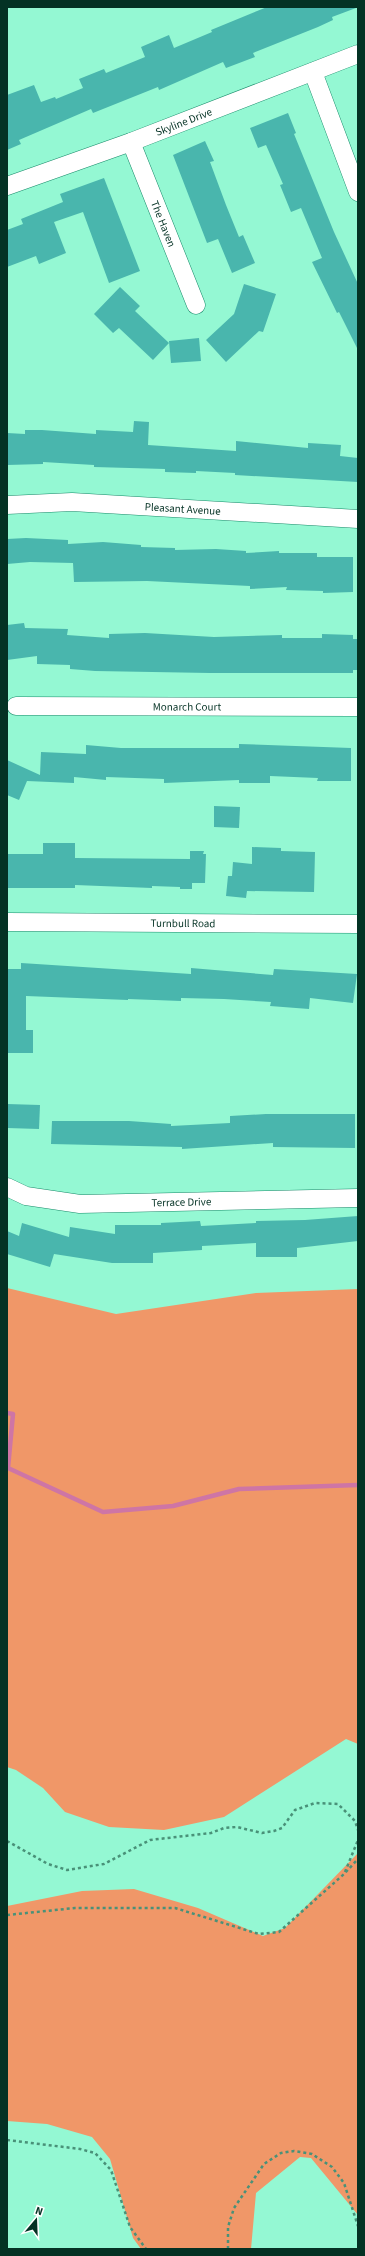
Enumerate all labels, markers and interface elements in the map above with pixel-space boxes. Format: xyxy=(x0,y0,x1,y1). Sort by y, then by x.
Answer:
street label: Skyline Drive xyxy=(153,104,215,140)
street label: The Haven xyxy=(147,198,179,249)
street label: Pleasant Avenue xyxy=(144,499,222,519)
street label: Monarch Court xyxy=(153,699,221,715)
street label: Turnbull Road xyxy=(151,916,215,931)
street label: Terrace Drive xyxy=(151,1194,212,1210)
north arrow xyxy=(16,2200,56,2240)
text: N xyxy=(33,2203,45,2219)

